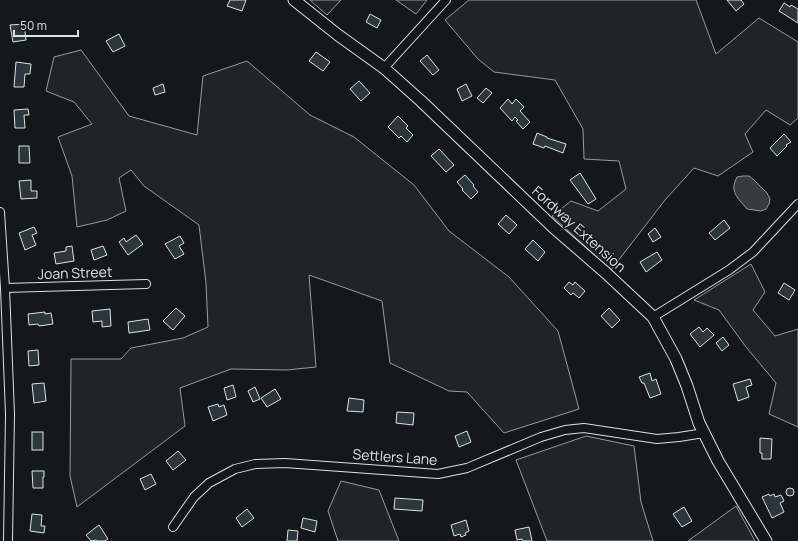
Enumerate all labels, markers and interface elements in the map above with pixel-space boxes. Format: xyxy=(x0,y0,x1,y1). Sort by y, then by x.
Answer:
scale bar xyxy=(14,12,78,38)
text: 50 m xyxy=(20,17,47,34)
street label: Fordway Extension xyxy=(528,181,630,276)
street label: Joan Street xyxy=(37,262,113,283)
street label: Settlers Lane xyxy=(352,444,438,469)

